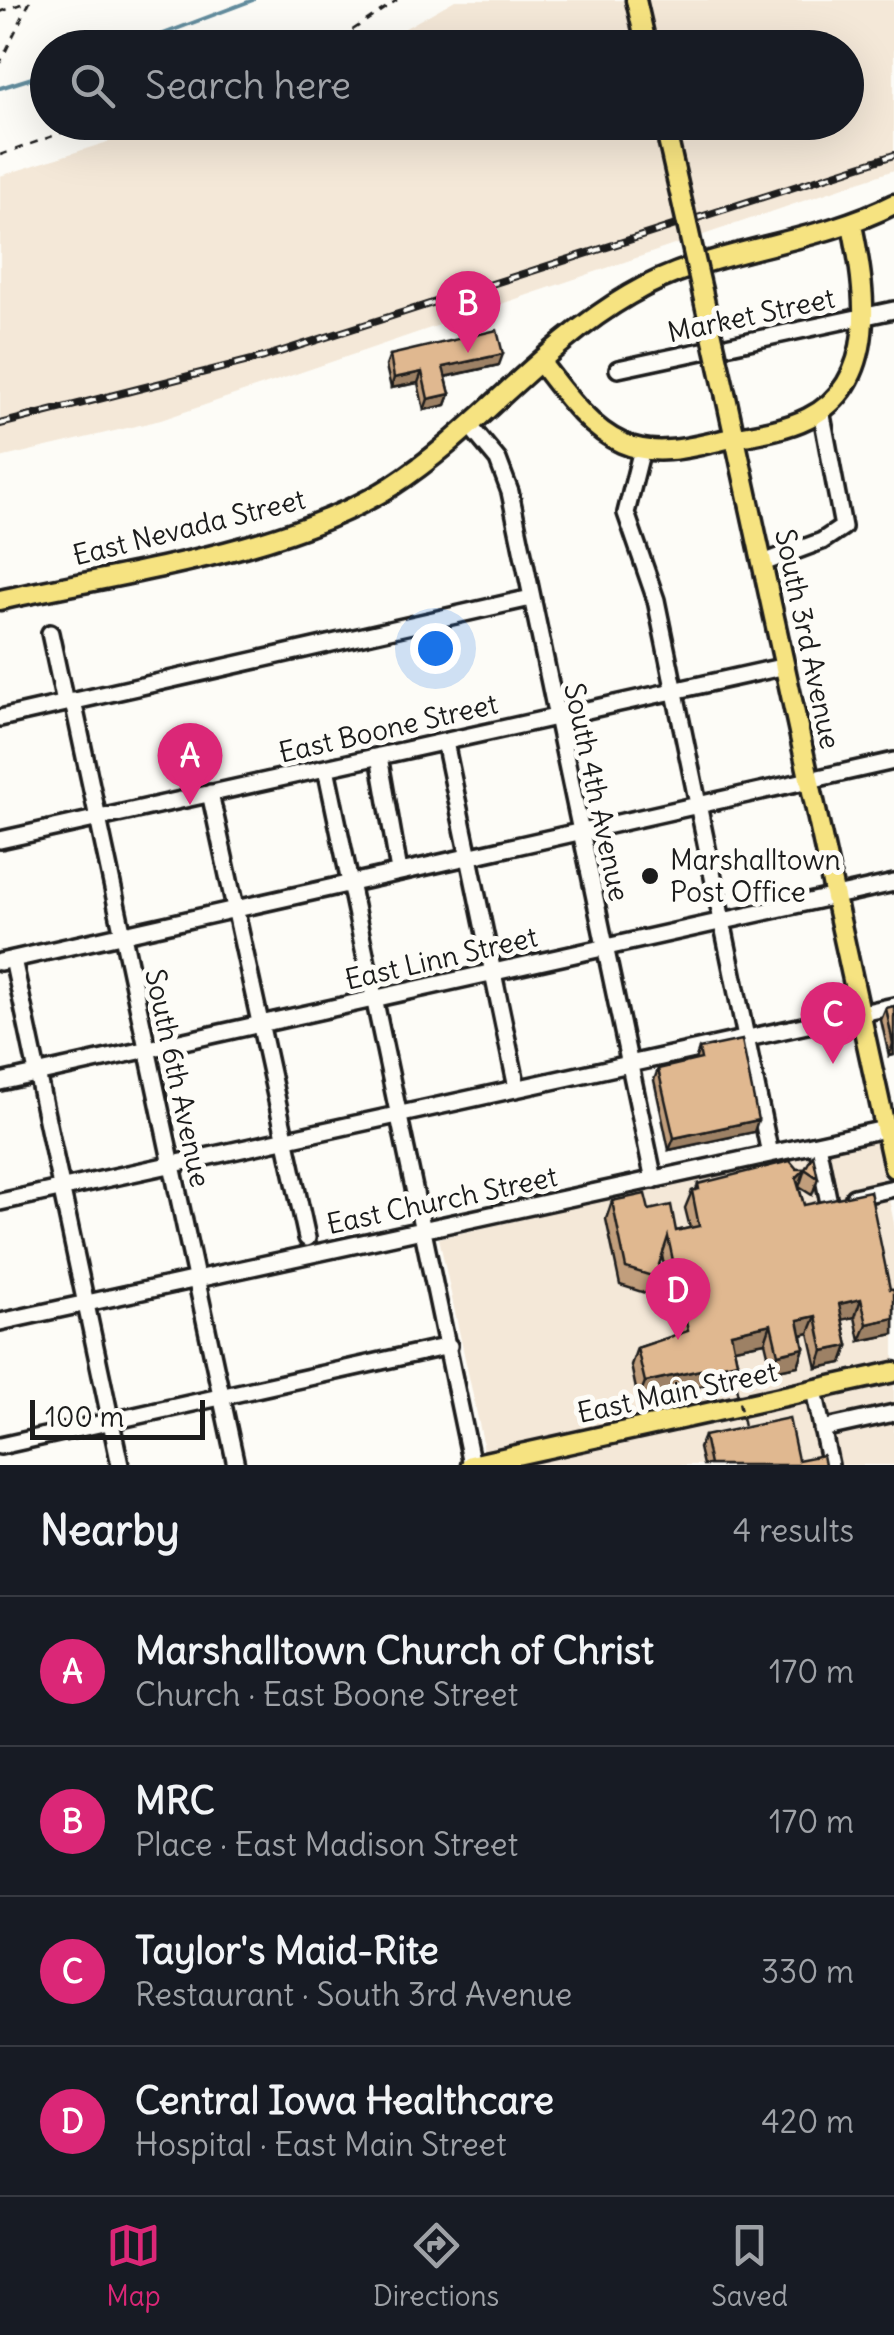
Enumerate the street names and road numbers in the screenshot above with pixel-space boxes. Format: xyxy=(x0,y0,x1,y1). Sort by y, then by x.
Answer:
street label: Market Street xyxy=(664,280,838,350)
street label: East Nevada Street xyxy=(69,481,309,573)
street label: South 3rd Avenue xyxy=(767,526,849,752)
street label: South 4th Avenue xyxy=(556,680,638,904)
street label: East Boone Street xyxy=(275,685,501,771)
street label: East Linn Street xyxy=(341,918,541,998)
street label: South 6th Avenue xyxy=(137,966,219,1190)
street label: East Church Street xyxy=(323,1158,561,1242)
street label: East Main Street xyxy=(574,1353,780,1431)

